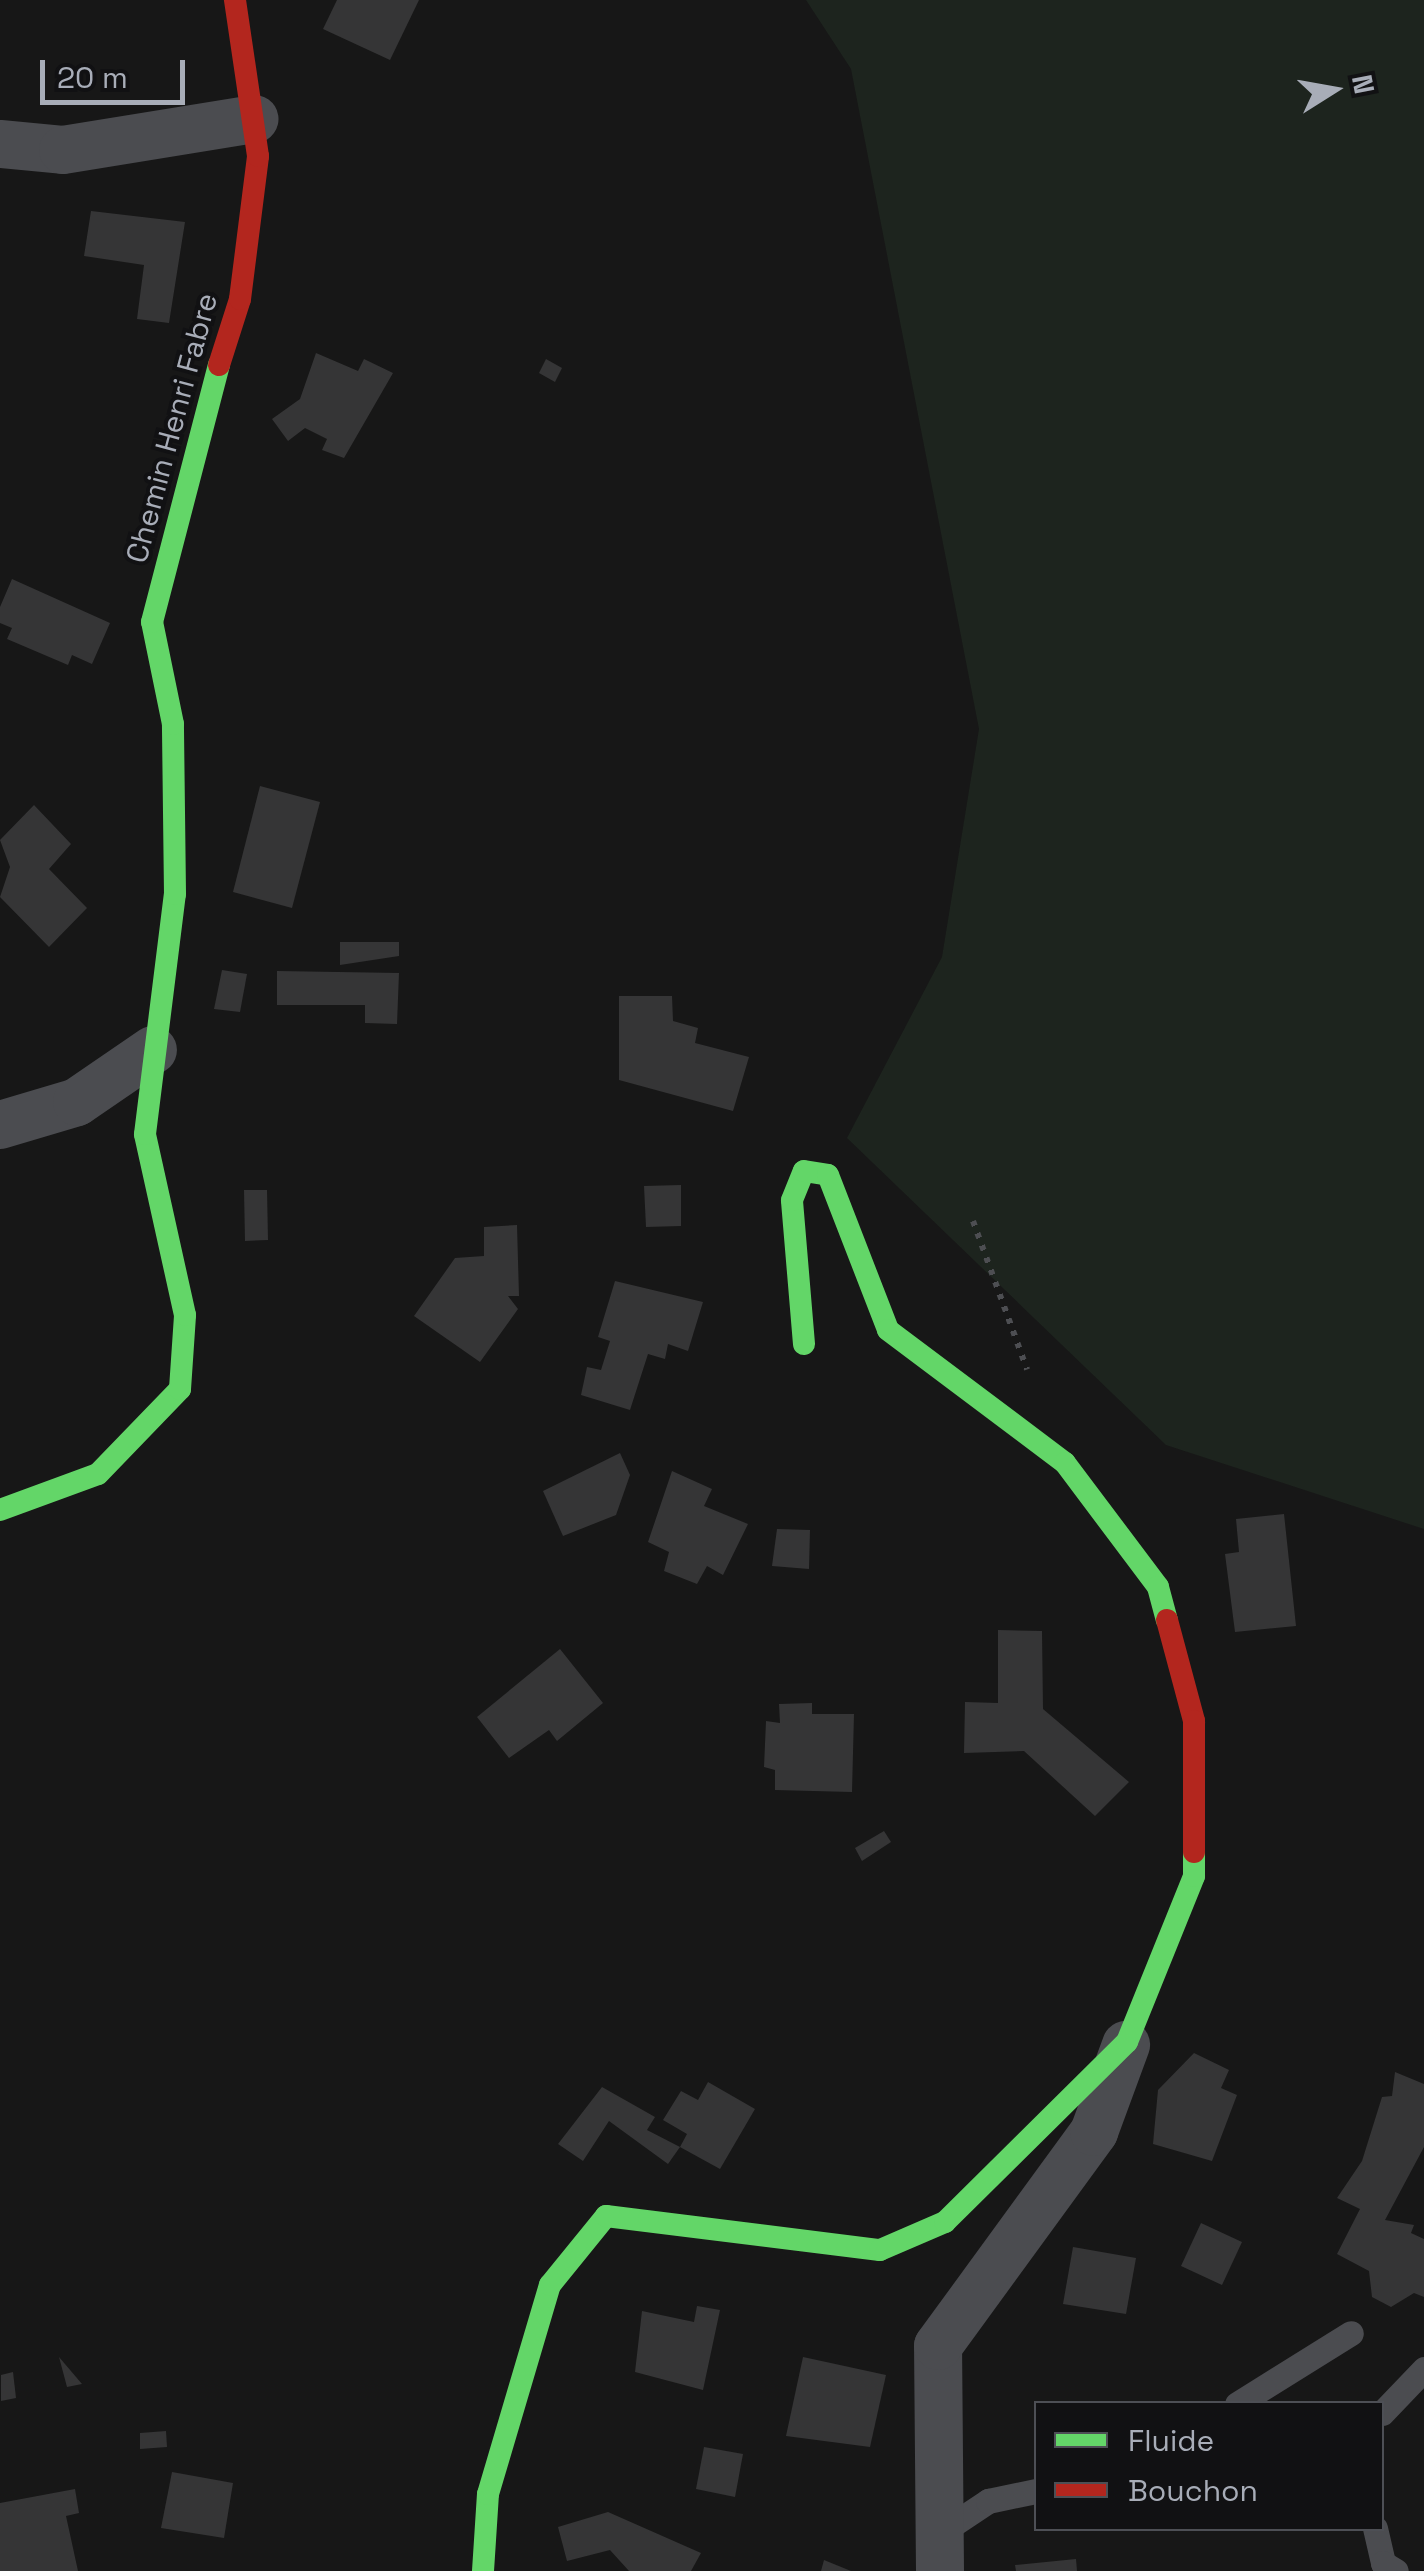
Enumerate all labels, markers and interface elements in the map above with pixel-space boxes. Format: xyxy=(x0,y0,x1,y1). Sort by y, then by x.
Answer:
scale bar xyxy=(45,40,190,102)
north arrow xyxy=(1284,40,1384,140)
text: 20 m xyxy=(57,58,128,97)
text: N xyxy=(1344,72,1383,97)
street label: Chemin Henri Fabre xyxy=(119,289,225,567)
legend xyxy=(1034,2401,1384,2531)
text: Fluide xyxy=(1128,2421,1214,2460)
text: Bouchon xyxy=(1128,2471,1258,2510)

